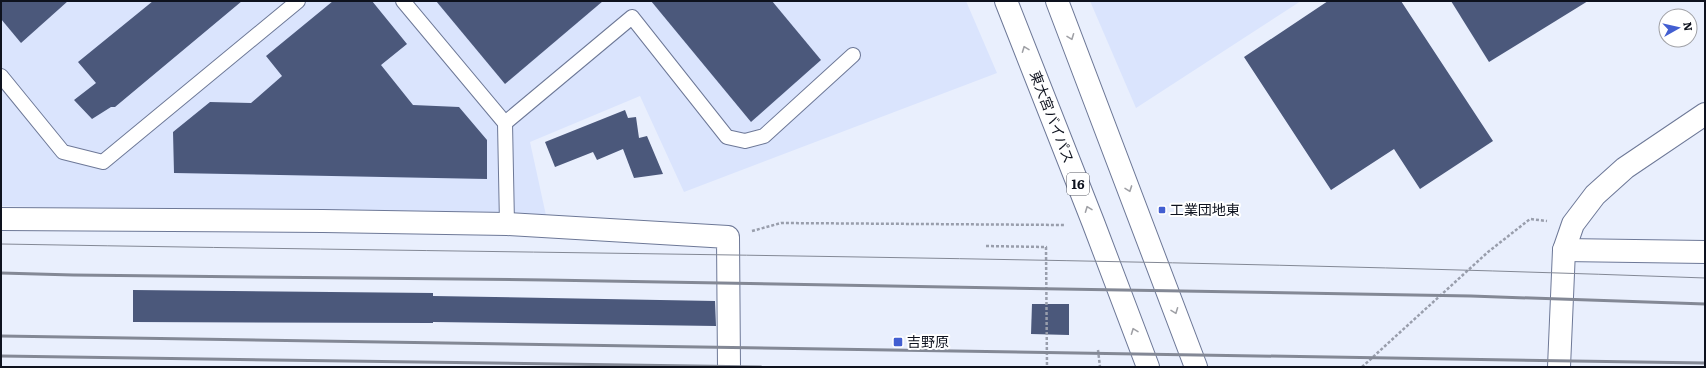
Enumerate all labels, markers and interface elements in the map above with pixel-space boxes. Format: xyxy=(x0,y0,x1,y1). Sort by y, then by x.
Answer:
north arrow xyxy=(1658,8,1698,48)
text: N xyxy=(1680,21,1697,32)
one-way arrow xyxy=(1066,34,1074,41)
one-way arrow xyxy=(1022,45,1030,52)
street label: 東大宮バイパス xyxy=(1026,67,1080,166)
road number: 16 xyxy=(1067,173,1089,195)
one-way arrow xyxy=(1124,186,1132,193)
place label: 工業団地東 xyxy=(1170,199,1240,219)
one-way arrow xyxy=(1085,205,1093,213)
marker: 工業団地東 xyxy=(1157,205,1167,215)
one-way arrow xyxy=(1170,307,1178,314)
one-way arrow xyxy=(1131,327,1139,334)
place label: 吉野原 xyxy=(907,331,949,351)
marker: 吉野原 xyxy=(892,336,904,348)

